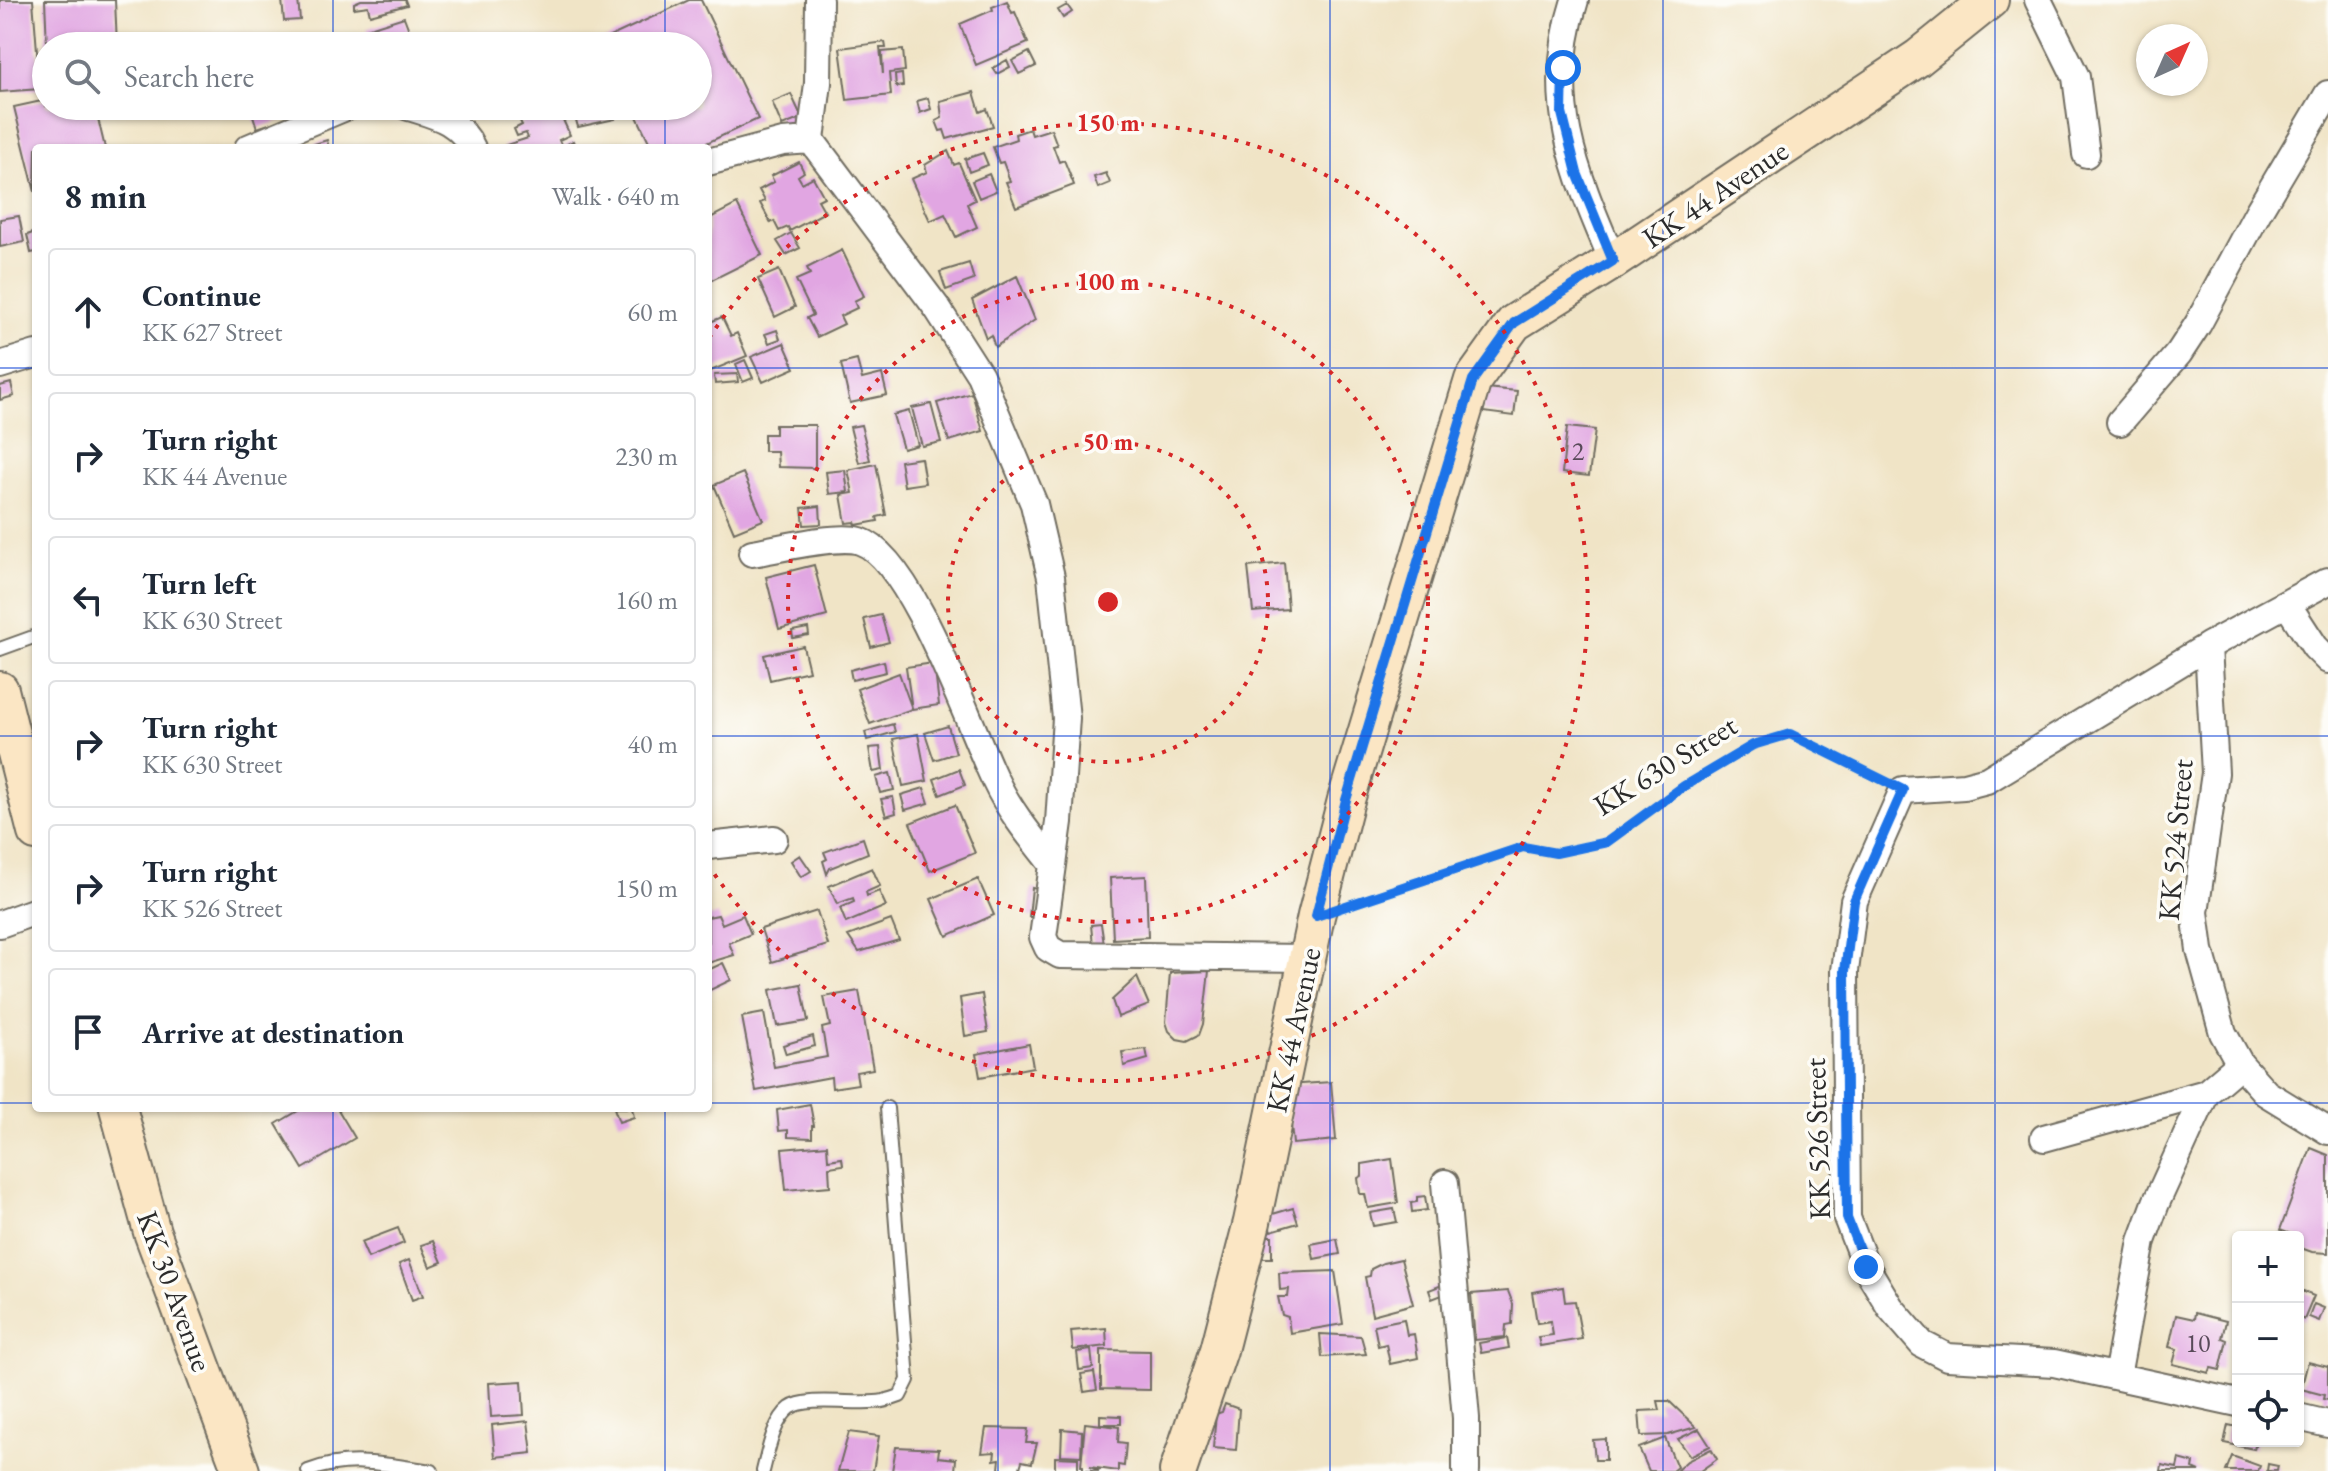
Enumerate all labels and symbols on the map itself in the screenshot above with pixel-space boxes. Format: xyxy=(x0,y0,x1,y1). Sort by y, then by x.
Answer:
north arrow xyxy=(2136,24,2208,96)
route start xyxy=(1545,50,1581,86)
text: 150 m xyxy=(1076,107,1140,138)
street label: KK 44 Avenue xyxy=(1635,131,1795,257)
text: 100 m xyxy=(1076,266,1140,297)
text: 50 m xyxy=(1083,426,1133,457)
house number: 2 xyxy=(1572,434,1585,468)
centre of rings xyxy=(1094,588,1122,616)
street label: KK 630 Street xyxy=(1586,705,1744,824)
street label: KK 524 Street xyxy=(2149,757,2202,922)
street label: KK 44 Avenue xyxy=(1256,944,1330,1116)
street label: KK 526 Street xyxy=(1795,1057,1839,1221)
street label: KK 30 Avenue xyxy=(128,1206,222,1376)
route end xyxy=(1848,1249,1884,1285)
house number: 10 xyxy=(2186,1326,2210,1360)

